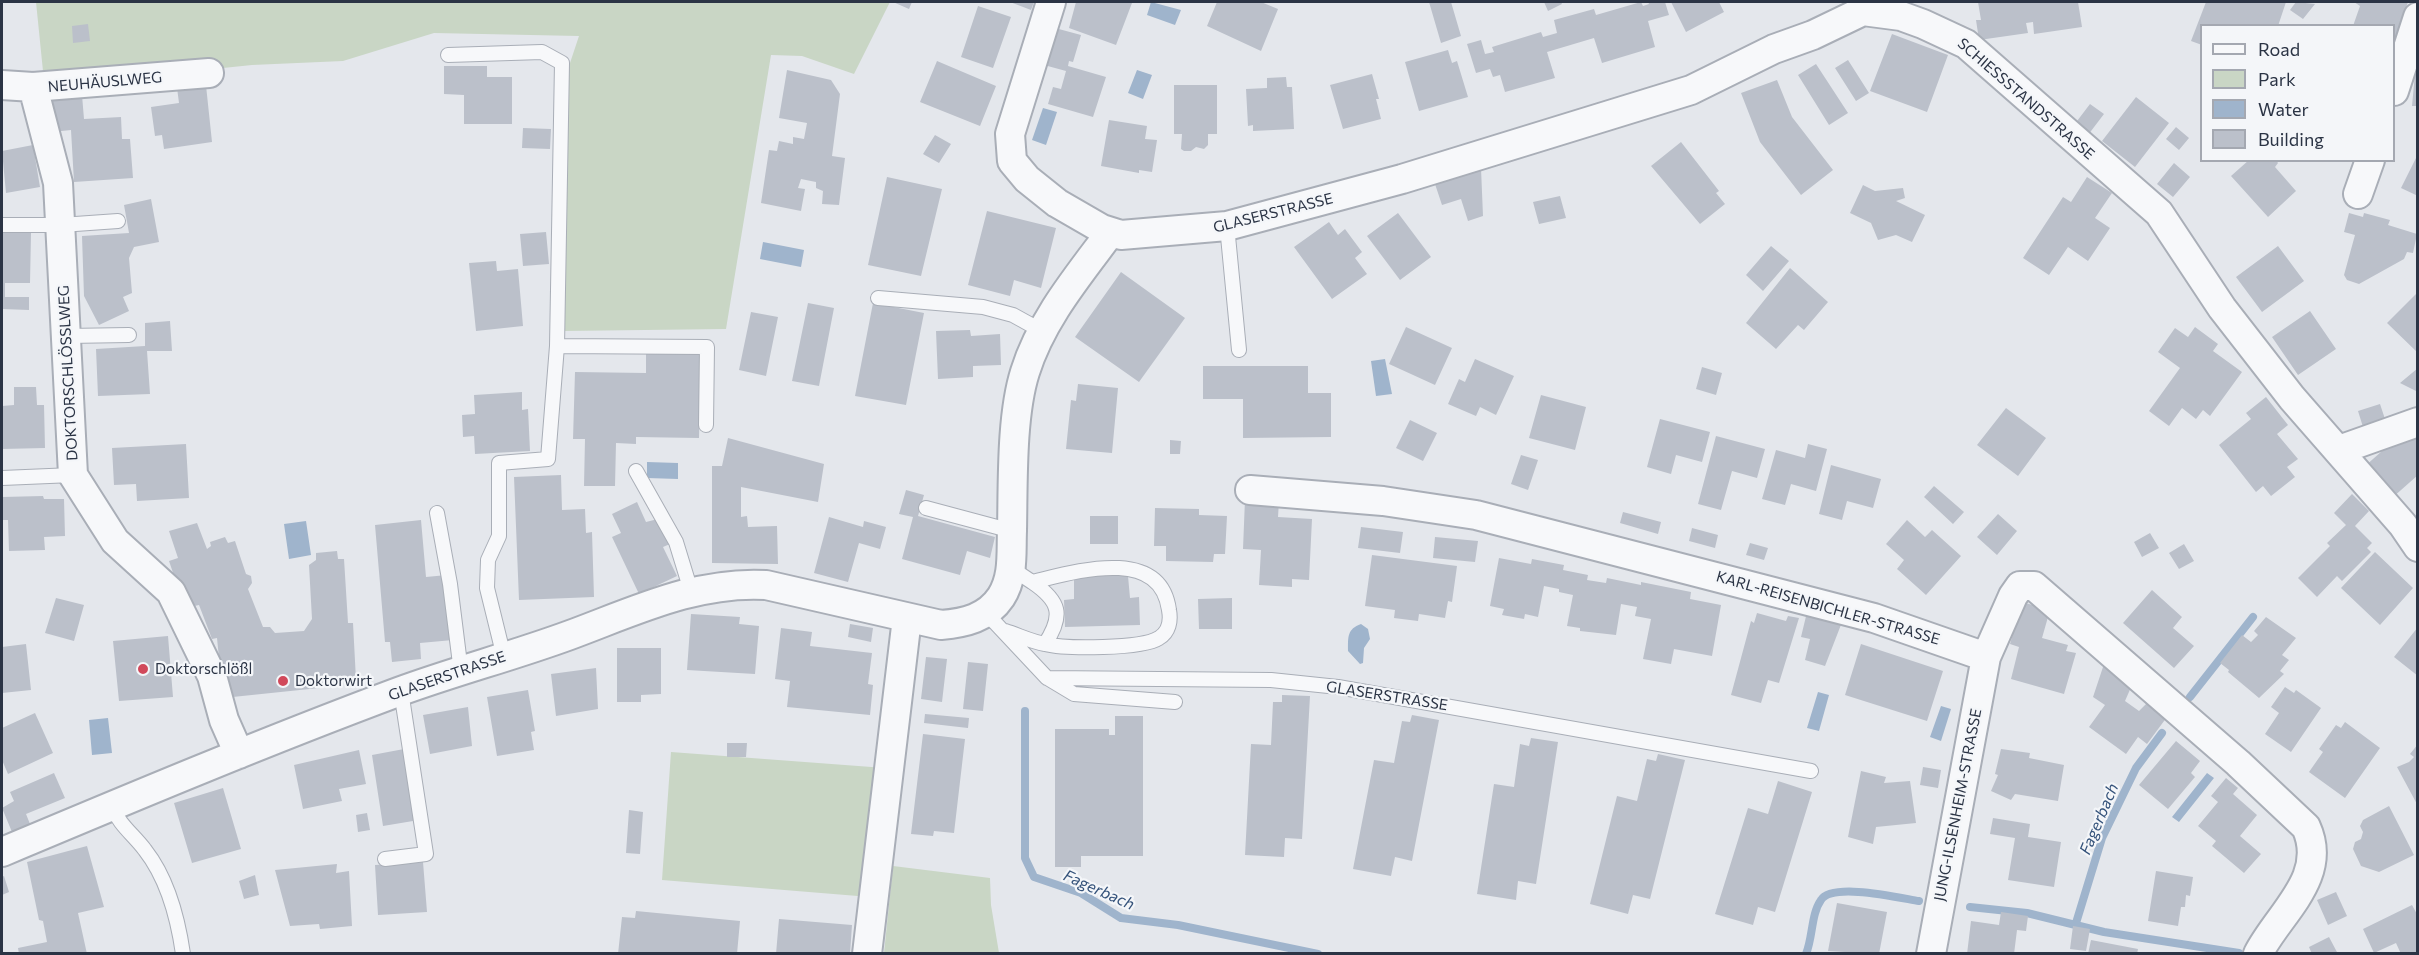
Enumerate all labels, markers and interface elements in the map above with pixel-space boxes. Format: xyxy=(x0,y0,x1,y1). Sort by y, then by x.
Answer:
legend xyxy=(2200,24,2395,162)
street label: SCHIESSSTANDSTRASSE xyxy=(1954,35,2098,163)
text: Road xyxy=(2258,38,2300,60)
street label: NEUHÄUSLWEG xyxy=(47,68,163,96)
text: Park xyxy=(2258,68,2296,90)
text: Water xyxy=(2258,98,2309,120)
text: Building xyxy=(2258,128,2324,150)
street label: GLASERSTRASSE xyxy=(1211,189,1335,237)
street label: DOKTORSCHLÖSSLWEG xyxy=(54,285,82,461)
street label: KARL-REISENBICHLER-STRASSE xyxy=(1714,567,1942,649)
street label: GLASERSTRASSE xyxy=(386,648,508,704)
place label: Doktorschlößl xyxy=(155,660,252,678)
marker: Doktorschlößl xyxy=(136,662,150,676)
place label: Doktorwirt xyxy=(295,672,372,690)
marker: Doktorwirt xyxy=(276,674,290,688)
street label: GLASERSTRASSE xyxy=(1325,678,1449,714)
street label: JUNG-ILSENHEIM-STRASSE xyxy=(1930,707,1986,903)
water label: Fagerbach xyxy=(2075,781,2123,857)
water label: Fagerbach xyxy=(1061,866,1137,914)

